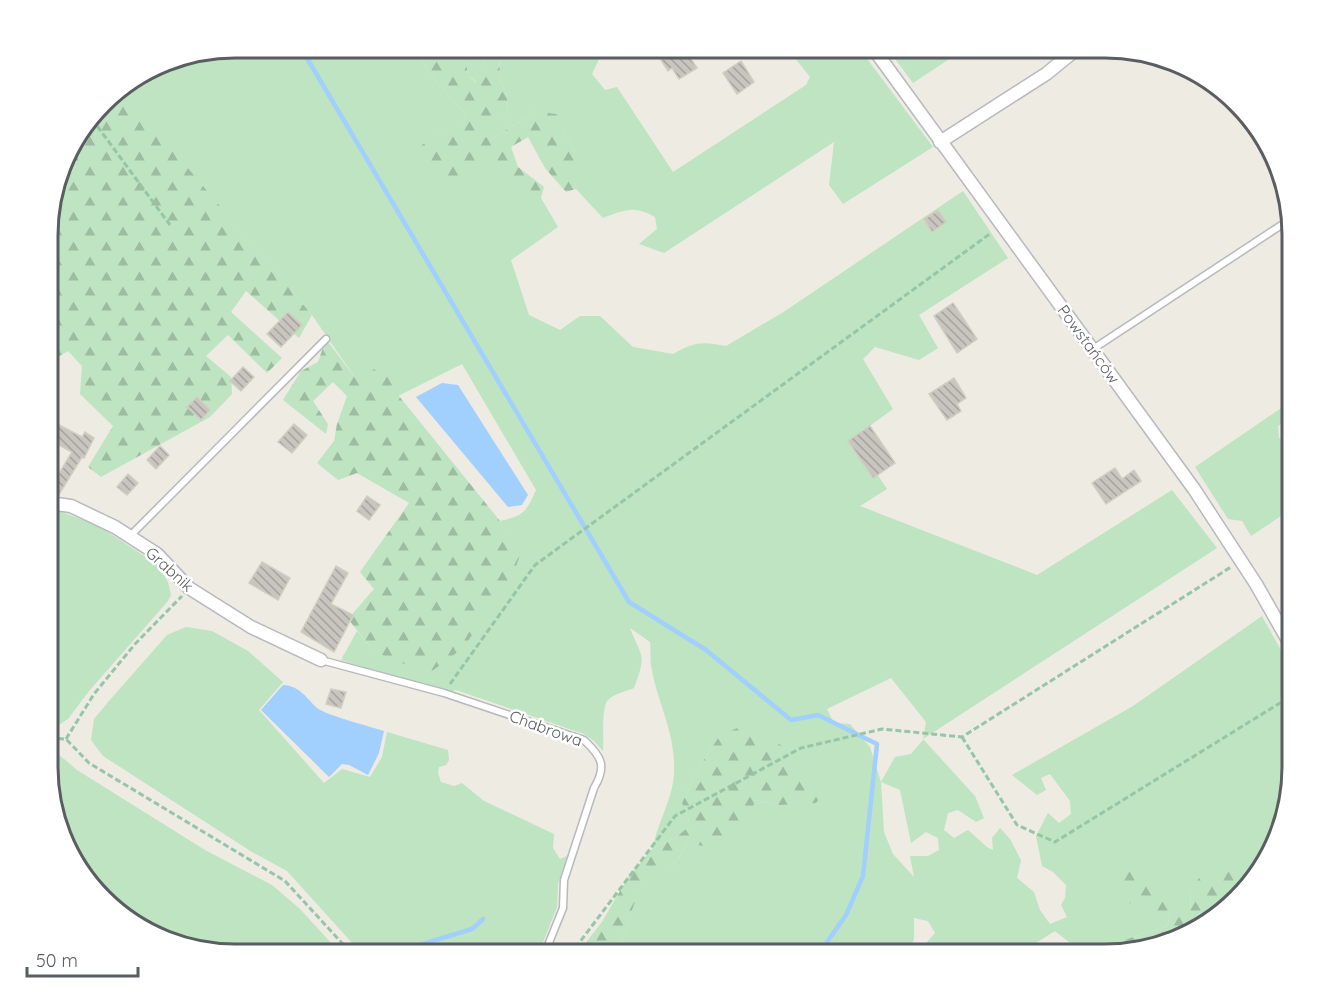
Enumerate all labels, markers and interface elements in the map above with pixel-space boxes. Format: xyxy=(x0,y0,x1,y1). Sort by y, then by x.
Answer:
street label: Powstańców xyxy=(1054,301,1124,387)
street label: Grabnik xyxy=(142,542,198,596)
street label: Chabrowa xyxy=(507,706,585,750)
scale bar xyxy=(27,940,138,978)
text: 50 m xyxy=(36,949,78,972)

